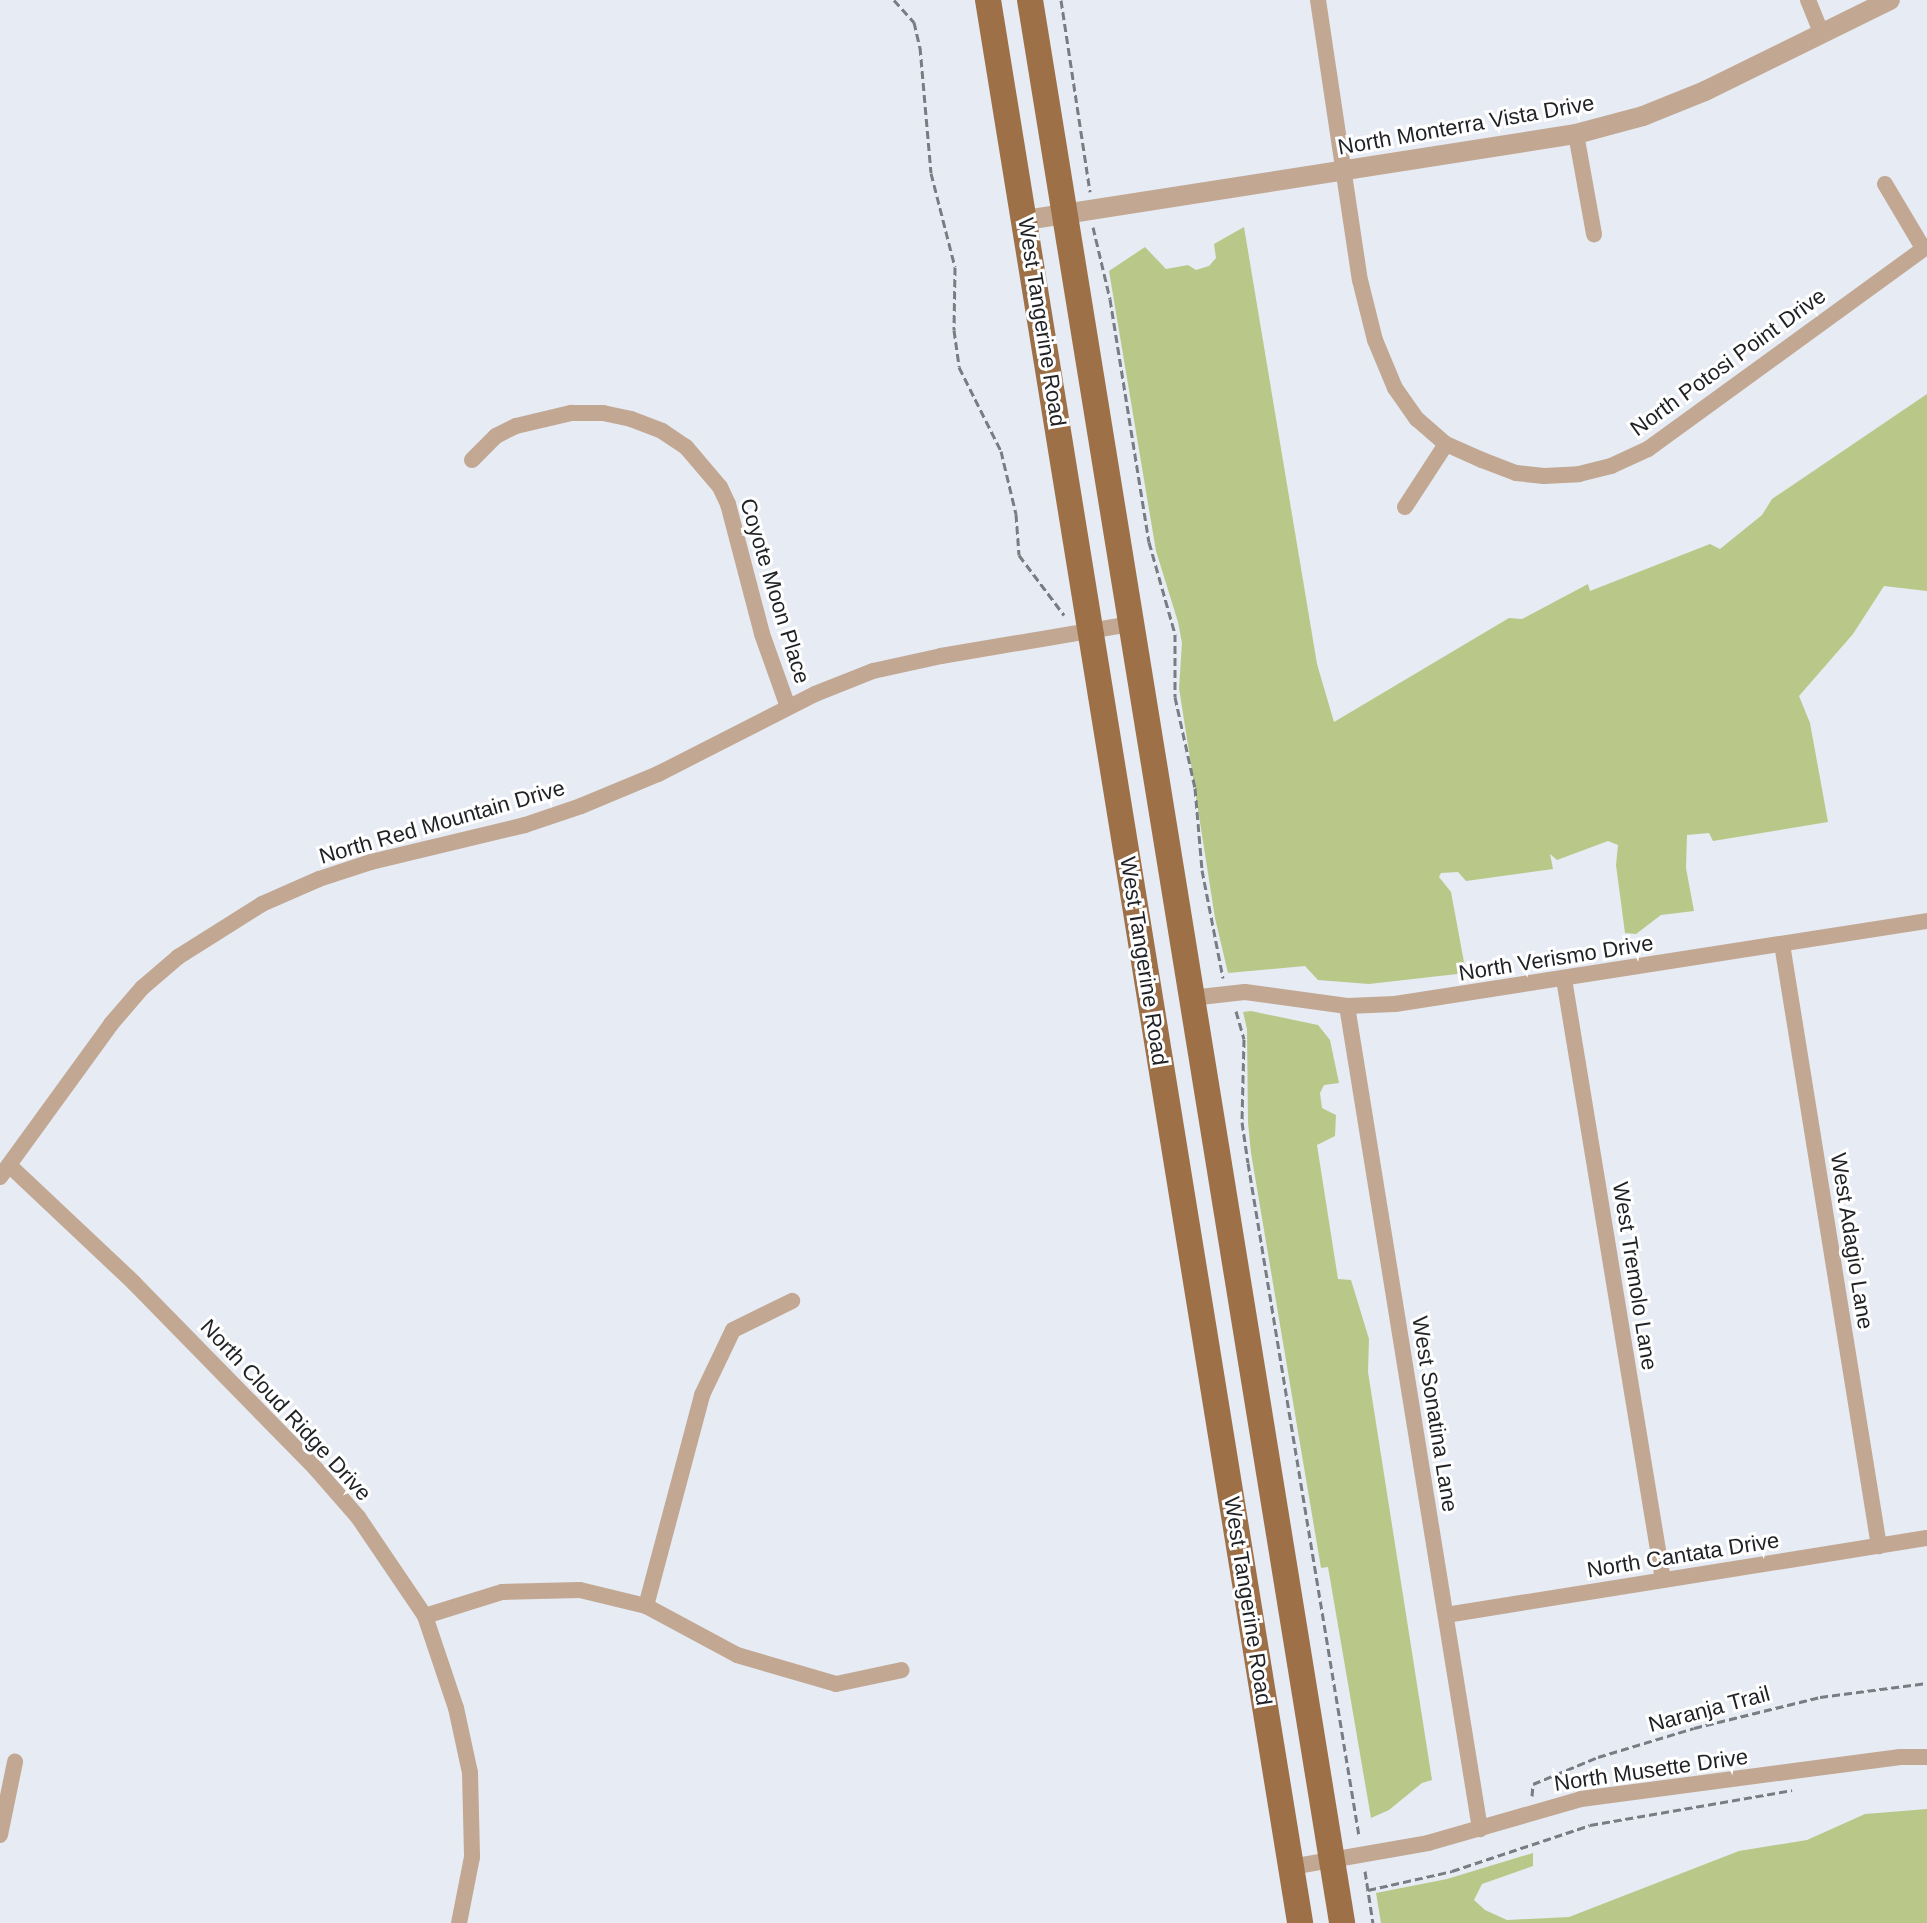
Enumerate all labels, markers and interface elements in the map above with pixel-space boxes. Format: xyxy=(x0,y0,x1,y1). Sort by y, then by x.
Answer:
street label: North Monterra Vista Drive xyxy=(1336,89,1596,161)
street label: West Tangerine Road xyxy=(1012,216,1072,428)
street label: North Potosi Point Drive xyxy=(1625,282,1831,442)
street label: Coyote Moon Place xyxy=(734,495,816,687)
street label: North Red Mountain Drive xyxy=(316,774,568,870)
street label: West Tangerine Road xyxy=(1114,855,1174,1067)
street label: North Verismo Drive xyxy=(1457,930,1655,986)
street label: West Adagio Lane xyxy=(1825,1150,1879,1332)
street label: West Tremolo Lane xyxy=(1607,1180,1663,1372)
street label: North Cloud Ridge Drive xyxy=(195,1314,377,1506)
street label: West Sonatina Lane xyxy=(1406,1314,1464,1514)
street label: West Tangerine Road xyxy=(1218,1495,1278,1707)
street label: North Cantata Drive xyxy=(1585,1527,1781,1583)
street label: Naranja Trail xyxy=(1645,1680,1773,1738)
street label: North Musette Drive xyxy=(1552,1743,1750,1797)

